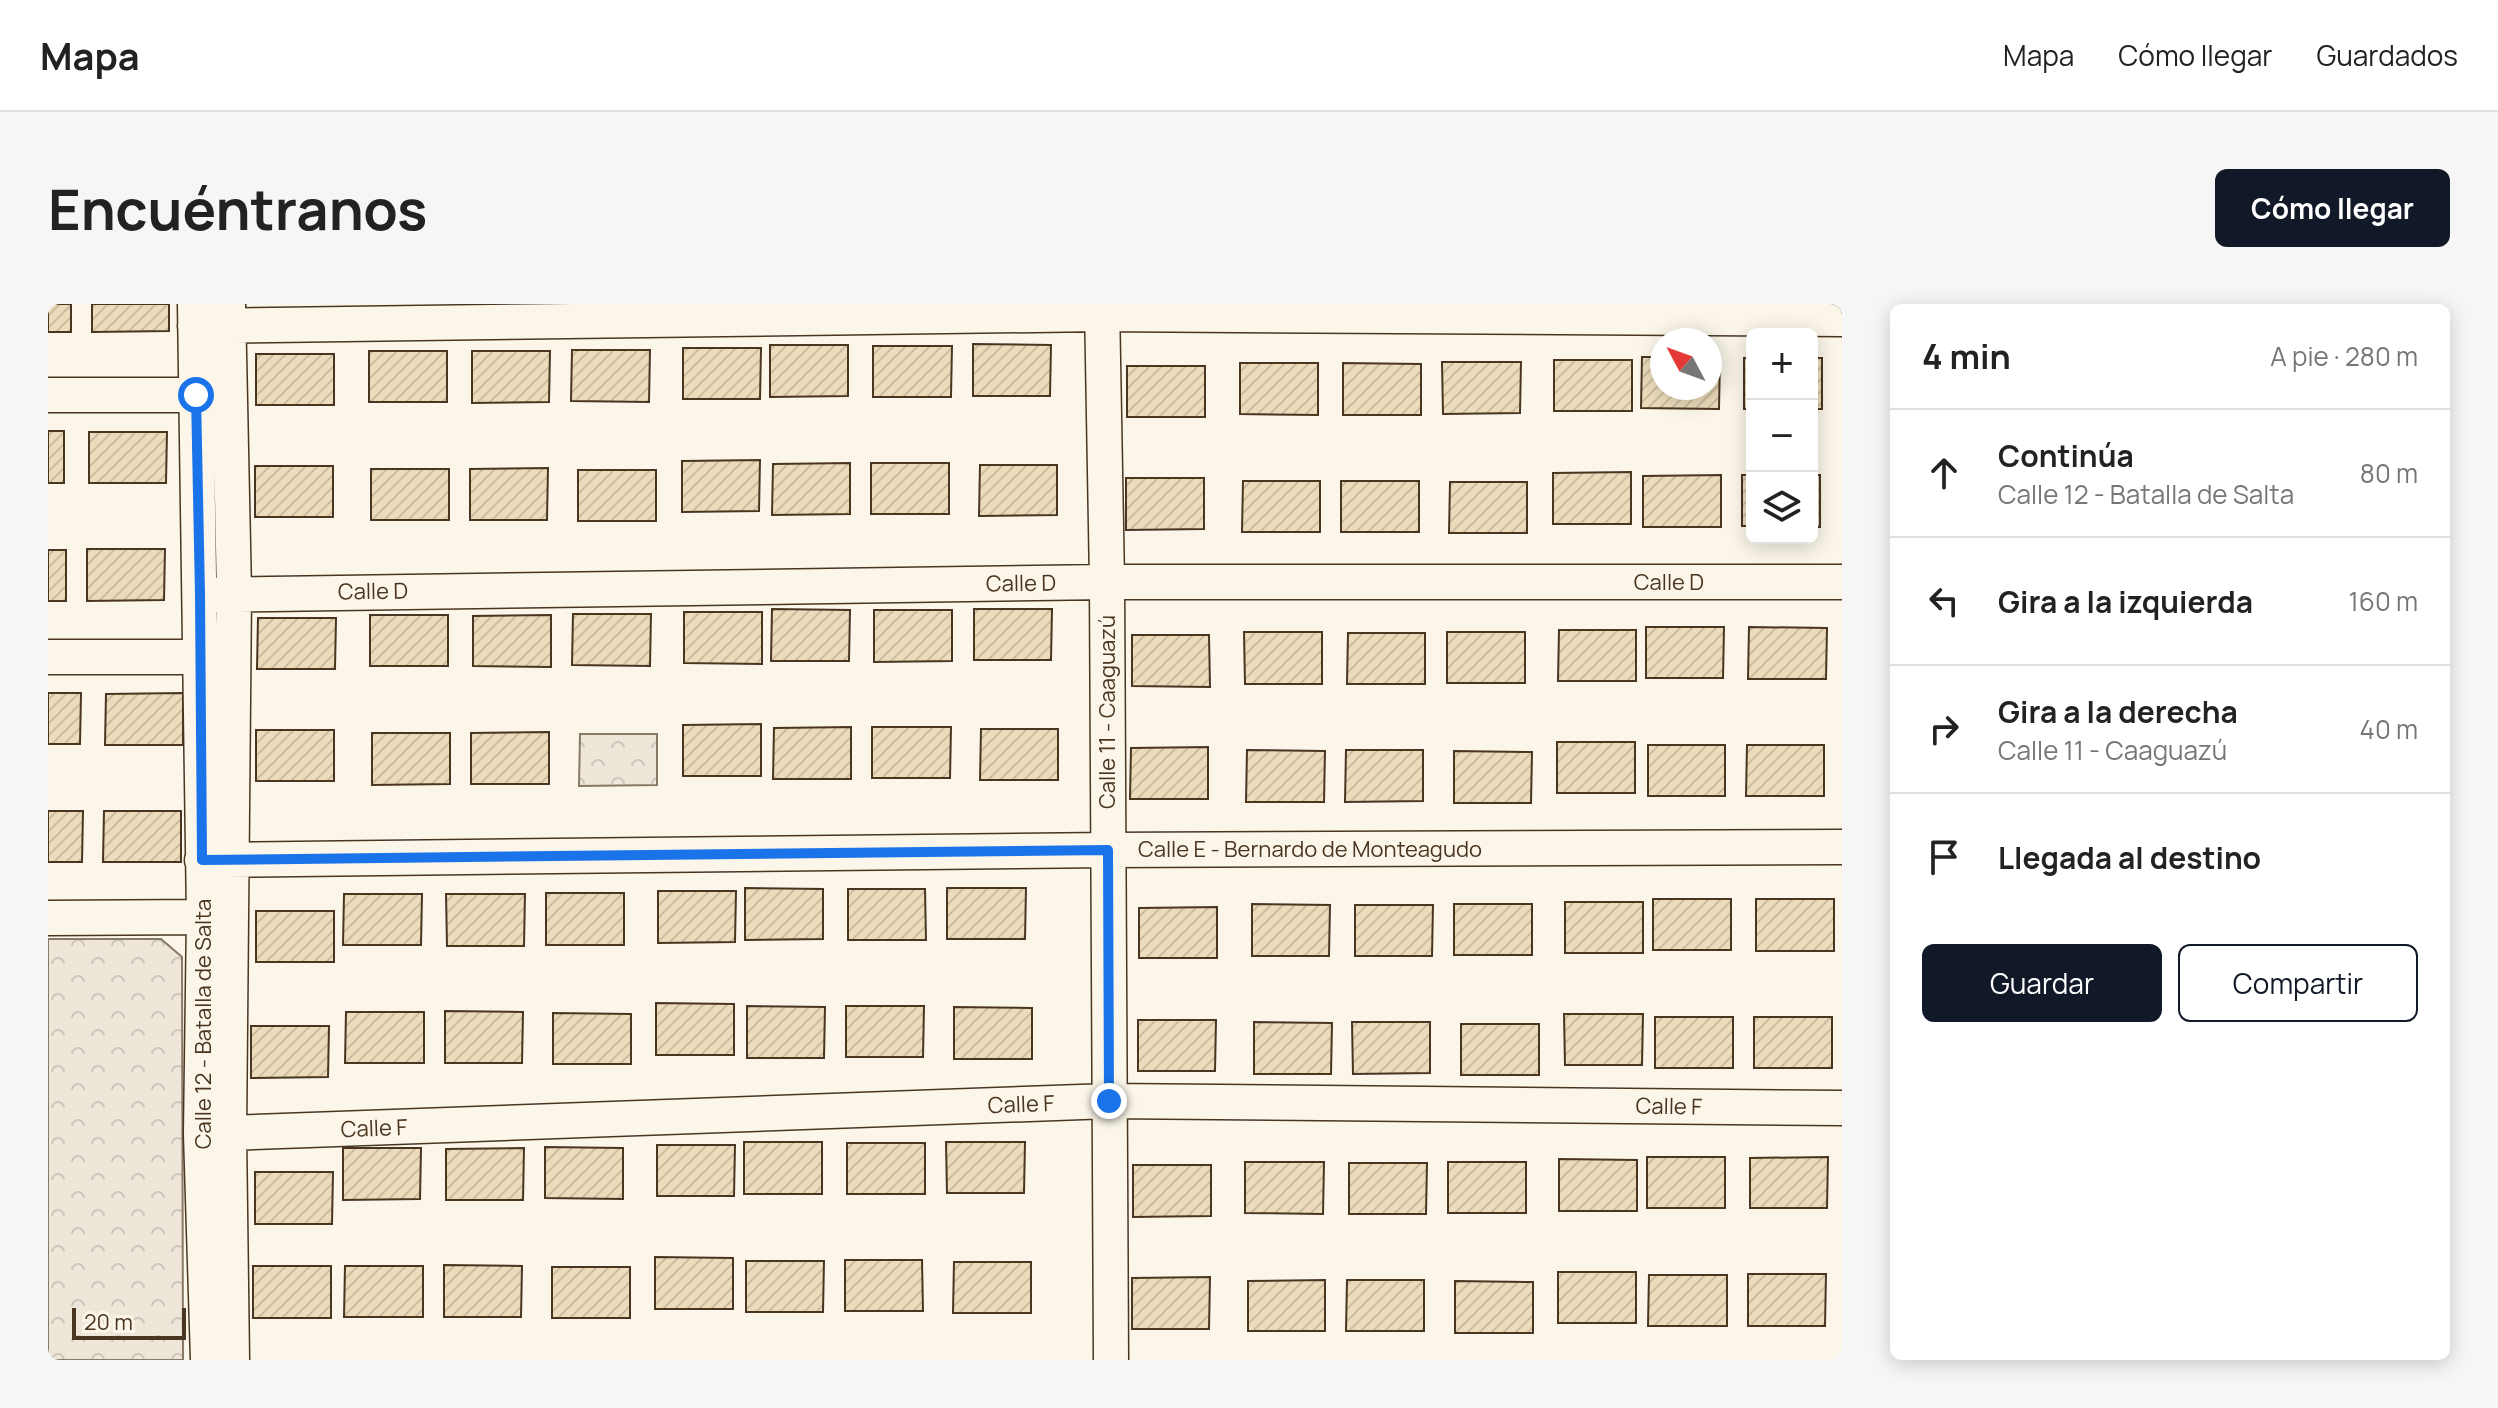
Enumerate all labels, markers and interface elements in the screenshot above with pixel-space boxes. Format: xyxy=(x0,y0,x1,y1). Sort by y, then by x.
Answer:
text: Mapa xyxy=(40,29,140,81)
text: Mapa xyxy=(2003,36,2074,74)
text: Cómo llegar xyxy=(2118,36,2272,74)
text: Guardados xyxy=(2316,36,2458,74)
button: Cómo llegar xyxy=(2215,169,2450,247)
text: Encuéntranos xyxy=(48,170,427,247)
north arrow xyxy=(1650,328,1722,400)
map controls xyxy=(1746,328,1818,544)
button: + xyxy=(1746,328,1818,400)
text: 4 min xyxy=(1922,333,2011,379)
text: A pie · 280 m xyxy=(2270,338,2418,374)
route start xyxy=(178,377,214,413)
button: − xyxy=(1746,400,1818,472)
text: Continúa xyxy=(1998,435,2134,476)
icon: ahead xyxy=(1922,451,1966,495)
text: 80 m xyxy=(2360,455,2418,491)
button: layers xyxy=(1746,472,1818,544)
text: Calle 12 - Batalla de Salta xyxy=(1998,476,2294,512)
street label: Calle D xyxy=(986,567,1056,599)
street label: Calle D xyxy=(1634,567,1704,597)
street label: Calle D xyxy=(338,575,408,607)
icon: left xyxy=(1922,579,1966,623)
text: Gira a la izquierda xyxy=(1998,581,2253,622)
text: 160 m xyxy=(2349,583,2418,619)
street label: Calle 11 - Caaguazú xyxy=(1092,615,1122,809)
text: Gira a la derecha xyxy=(1998,691,2238,732)
icon: right xyxy=(1922,707,1966,751)
text: 40 m xyxy=(2360,711,2418,747)
text: Calle 11 - Caaguazú xyxy=(1998,732,2227,768)
street label: Calle E - Bernardo de Monteagudo xyxy=(1138,834,1482,864)
icon: arrive xyxy=(1922,835,1966,879)
text: Llegada al destino xyxy=(1998,837,2261,878)
street label: Calle 12 - Batalla de Salta xyxy=(188,899,218,1149)
button: Guardar xyxy=(1922,944,2162,1022)
button: Compartir xyxy=(2178,944,2418,1022)
route end xyxy=(1091,1083,1127,1119)
street label: Calle F xyxy=(987,1088,1055,1120)
street label: Calle F xyxy=(1635,1090,1703,1122)
street label: Calle F xyxy=(340,1112,408,1144)
scale bar xyxy=(72,1304,186,1340)
text: 20 m xyxy=(84,1307,133,1337)

